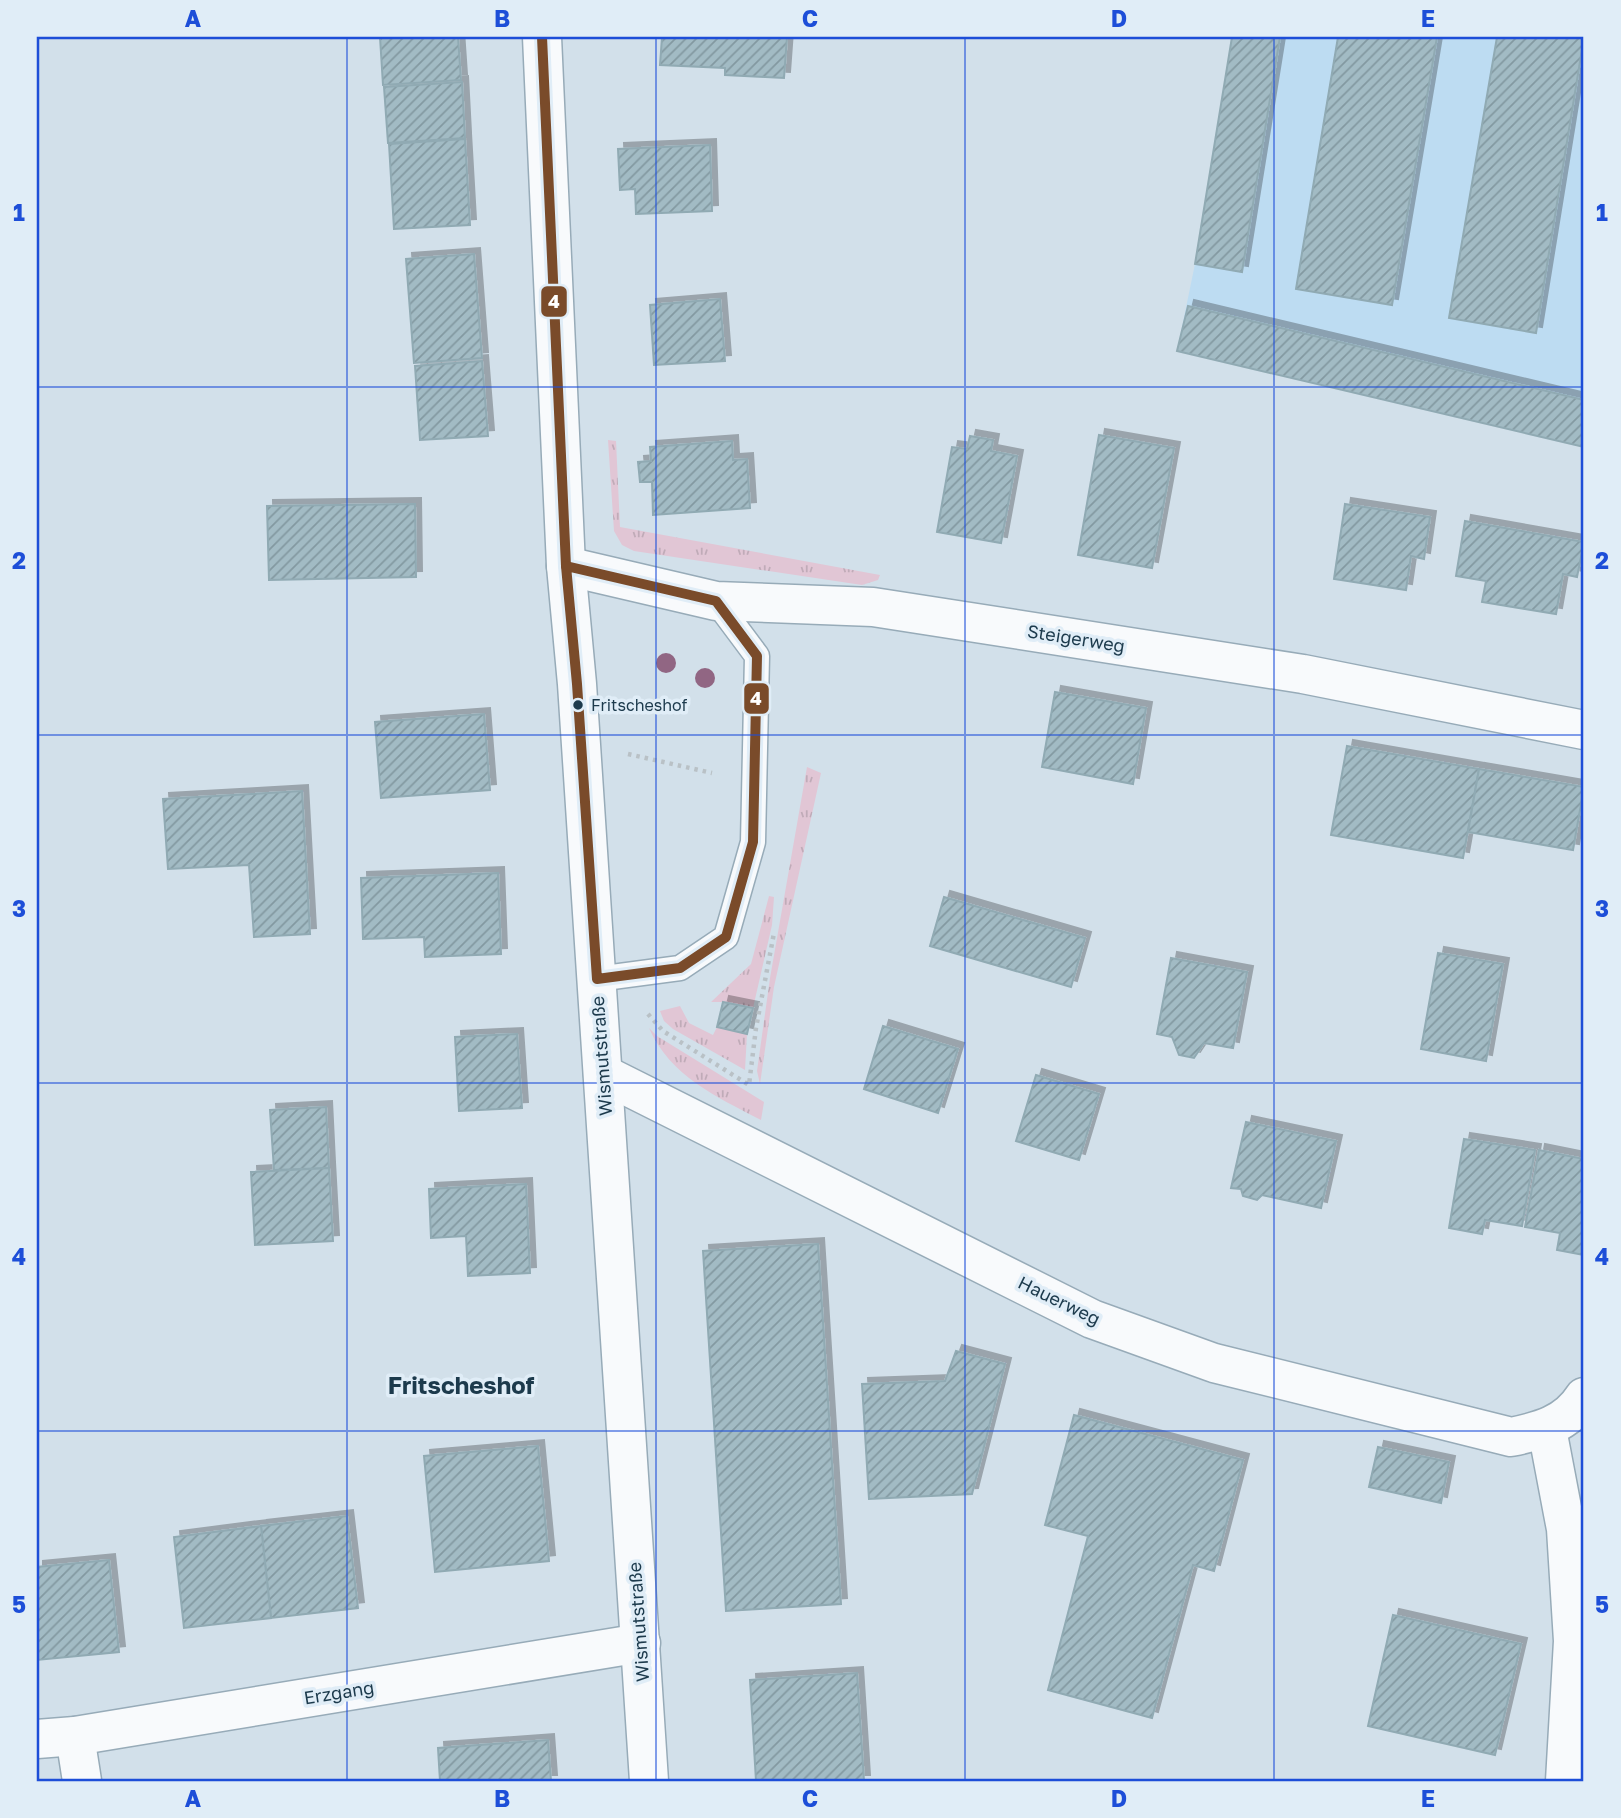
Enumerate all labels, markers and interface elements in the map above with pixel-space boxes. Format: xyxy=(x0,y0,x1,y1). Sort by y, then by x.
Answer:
text: A xyxy=(185,4,202,32)
text: B xyxy=(494,4,510,32)
text: C xyxy=(802,4,818,32)
text: D xyxy=(1111,4,1127,32)
text: E xyxy=(1421,4,1435,32)
text: 1 xyxy=(13,198,25,226)
text: 1 xyxy=(1596,198,1608,226)
line badge: 4 xyxy=(540,285,568,318)
text: 4 xyxy=(548,289,560,312)
text: 2 xyxy=(12,546,26,574)
text: 2 xyxy=(1595,546,1609,574)
street label: Steigerweg xyxy=(1026,619,1126,657)
line badge: 4 xyxy=(743,682,770,715)
text: 4 xyxy=(750,686,762,709)
place label: Fritscheshof xyxy=(591,695,688,715)
marker: Fritscheshof xyxy=(571,698,585,712)
text: 3 xyxy=(12,894,26,922)
text: 3 xyxy=(1595,894,1609,922)
street label: Wismutstraße xyxy=(586,995,616,1117)
text: 4 xyxy=(12,1242,26,1270)
text: 4 xyxy=(1595,1242,1609,1270)
street label: Hauerweg xyxy=(1015,1271,1104,1329)
district label: Fritscheshof xyxy=(388,1370,535,1399)
street label: Wismutstraße xyxy=(623,1561,653,1683)
text: 5 xyxy=(12,1590,26,1618)
text: 5 xyxy=(1595,1590,1609,1618)
street label: Erzgang xyxy=(302,1676,376,1708)
text: A xyxy=(185,1784,202,1812)
text: B xyxy=(494,1784,510,1812)
text: C xyxy=(802,1784,818,1812)
text: D xyxy=(1111,1784,1127,1812)
text: E xyxy=(1421,1784,1435,1812)

